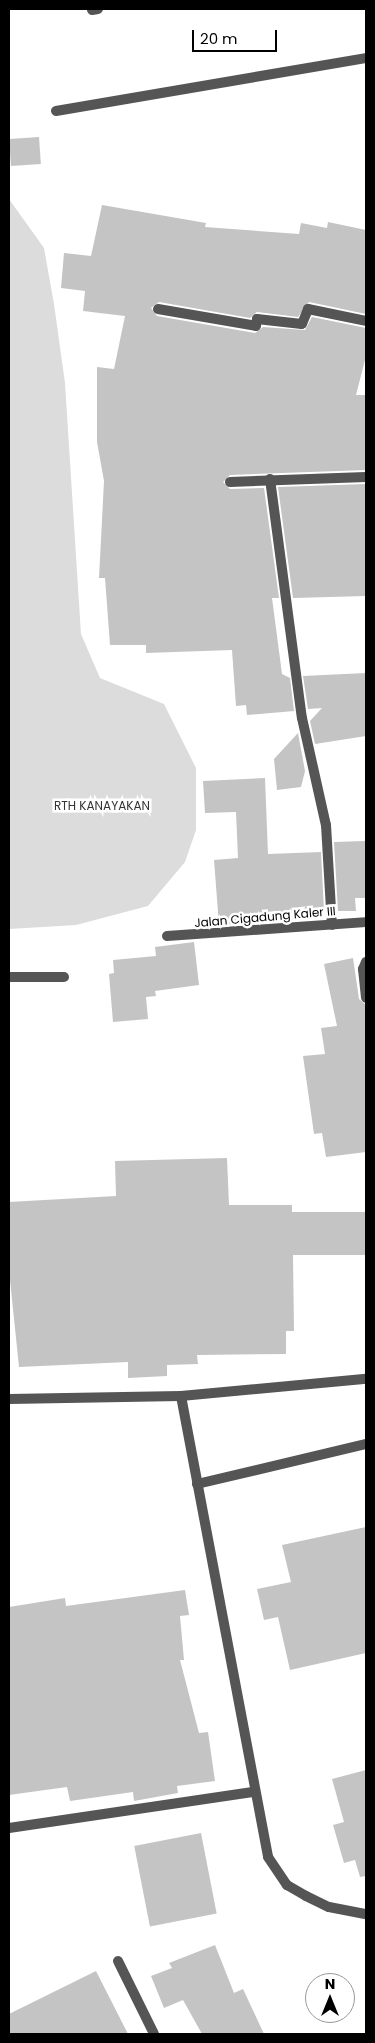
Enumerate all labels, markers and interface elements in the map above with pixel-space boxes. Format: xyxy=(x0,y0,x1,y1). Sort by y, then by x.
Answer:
scale bar xyxy=(195,20,280,52)
text: 20 m xyxy=(200,28,238,49)
park label: RTH KANAYAKAN xyxy=(54,799,150,813)
street label: Jalan Cigadung Kaler III xyxy=(194,904,336,930)
north arrow xyxy=(305,1973,355,2023)
text: N xyxy=(325,1974,335,1994)

